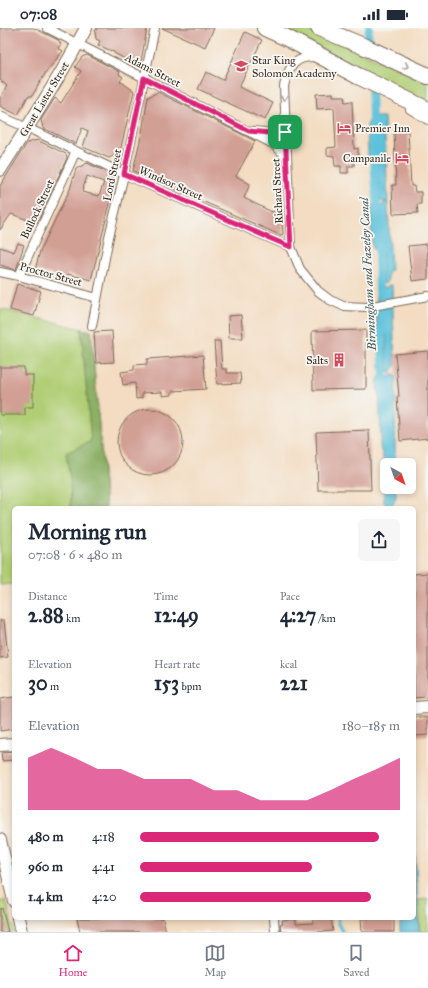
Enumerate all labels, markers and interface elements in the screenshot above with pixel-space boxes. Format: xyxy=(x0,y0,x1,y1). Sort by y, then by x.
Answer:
text: 07:08 xyxy=(20,5,57,23)
street label: Adams Street xyxy=(122,50,183,90)
place label: Star King Solomon Academy xyxy=(252,54,337,80)
school or university icon: Star King Solomon Academy xyxy=(233,58,249,74)
street label: Great Lister Street xyxy=(17,59,72,139)
one-way arrow xyxy=(402,61,409,69)
one-way arrow xyxy=(280,95,289,101)
pin xyxy=(268,115,302,149)
hotel icon: Premier Inn xyxy=(336,120,352,136)
icon: arrive xyxy=(274,121,296,143)
place label: Premier Inn xyxy=(355,122,410,135)
street label: Lord Street xyxy=(101,148,124,202)
hotel icon: Campanile xyxy=(394,150,410,166)
place label: Campanile xyxy=(343,152,391,165)
street label: Richard Street xyxy=(269,158,286,224)
street label: Windsor Street xyxy=(137,164,205,203)
street label: Bullock Street xyxy=(18,177,57,241)
water label: Birmingham and Fazeley Canal xyxy=(357,195,379,352)
street label: Proctor Street xyxy=(18,260,84,289)
building icon: Salts xyxy=(331,352,347,368)
place label: Salts xyxy=(306,354,328,367)
north arrow xyxy=(380,458,416,494)
map controls xyxy=(380,458,416,494)
text: Morning run xyxy=(28,518,147,545)
button: share xyxy=(358,519,400,561)
text: 07:08 · 6 × 480 m xyxy=(28,547,122,563)
text: Distance xyxy=(28,590,67,603)
text: Time xyxy=(154,590,178,603)
text: Pace xyxy=(280,590,300,603)
text: 2.88 xyxy=(28,603,64,627)
text: 12:49 xyxy=(154,603,199,627)
text: 4:27 xyxy=(280,603,316,627)
text: km xyxy=(64,612,80,625)
text: /km xyxy=(316,612,336,625)
text: Elevation xyxy=(28,658,72,671)
text: Heart rate xyxy=(154,658,200,671)
text: kcal xyxy=(280,658,297,671)
text: 30 xyxy=(28,671,48,695)
text: 153 xyxy=(154,671,179,695)
text: 221 xyxy=(280,671,308,695)
text: m xyxy=(48,680,59,693)
text: bpm xyxy=(179,680,201,693)
text: Elevation xyxy=(28,718,80,734)
text: 180–185 m xyxy=(342,718,400,734)
text: 480 m xyxy=(28,829,63,845)
text: 4:18 xyxy=(92,829,115,845)
text: 960 m xyxy=(28,859,63,875)
text: 4:41 xyxy=(92,859,115,875)
text: 1.4 km xyxy=(28,889,63,905)
text: 4:20 xyxy=(92,889,117,905)
tab: Home xyxy=(59,942,87,979)
tab: Map xyxy=(204,942,226,979)
tab: Saved xyxy=(343,942,369,979)

